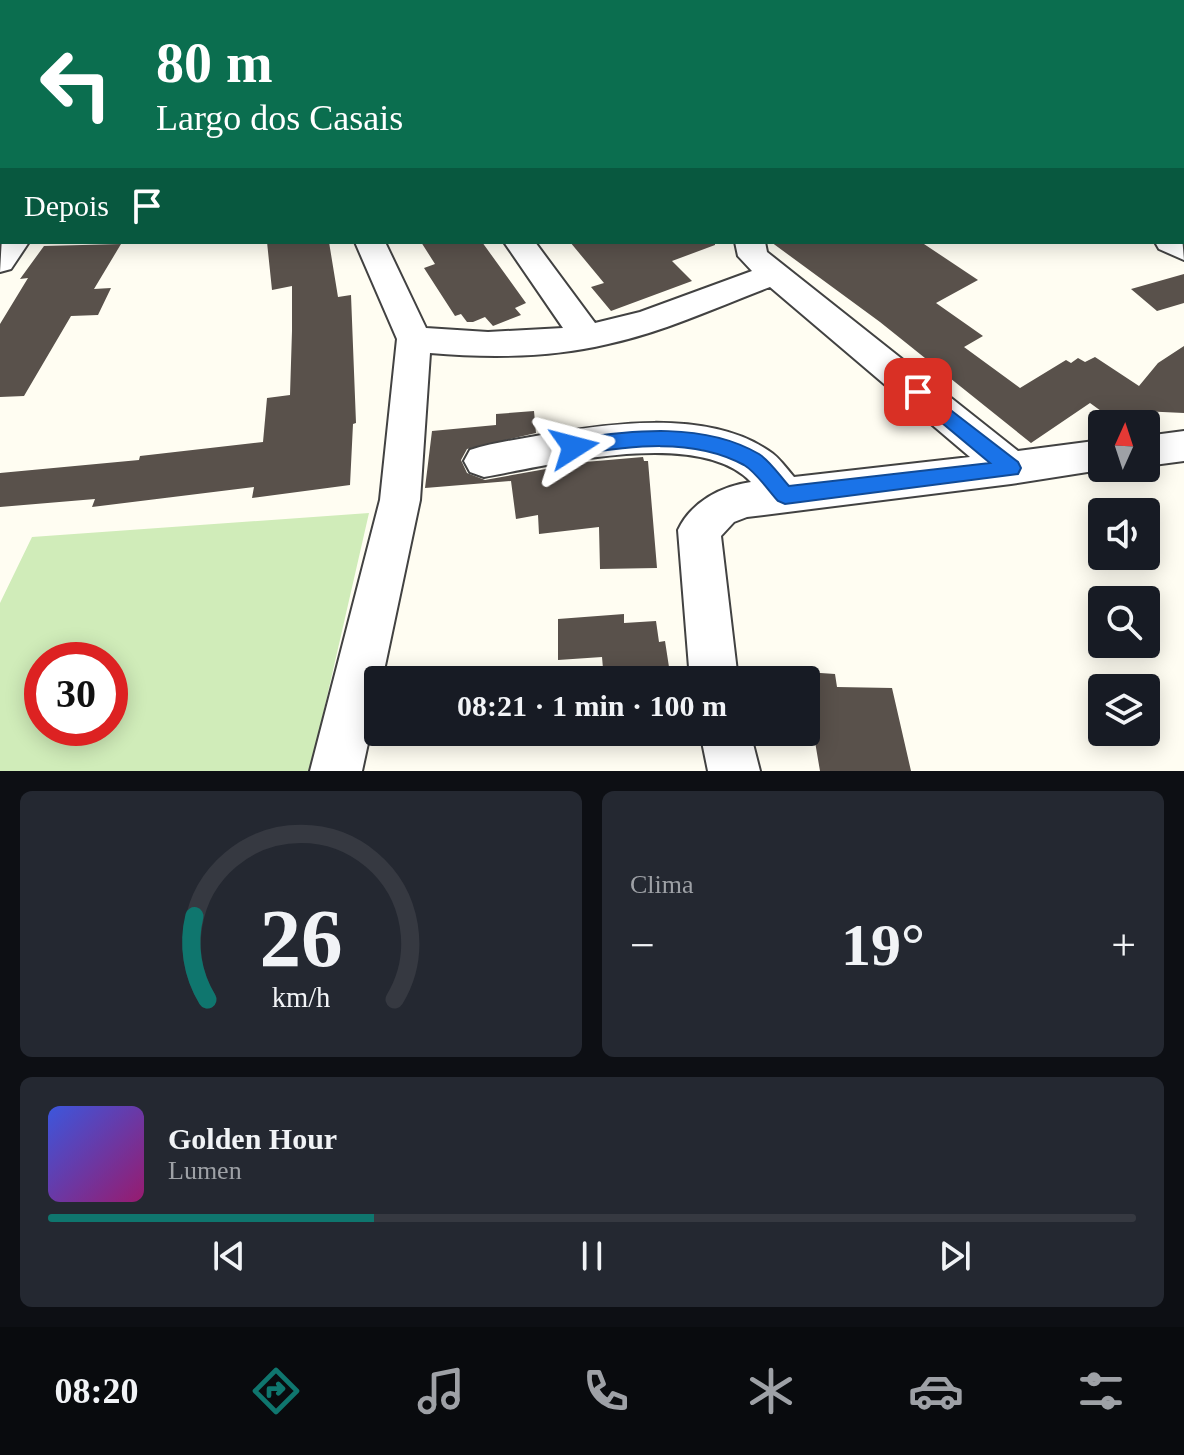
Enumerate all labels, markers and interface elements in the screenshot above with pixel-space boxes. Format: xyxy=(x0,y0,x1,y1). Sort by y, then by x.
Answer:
icon: left xyxy=(24,32,128,136)
text: 80 m xyxy=(156,32,273,94)
text: Largo dos Casais xyxy=(156,98,403,138)
icon: arrive xyxy=(125,184,169,228)
text: Depois xyxy=(24,189,109,222)
pin xyxy=(884,358,952,426)
icon: arrive xyxy=(896,370,940,414)
position arrow xyxy=(532,405,616,489)
north arrow xyxy=(1088,410,1160,482)
map controls xyxy=(1088,410,1160,746)
button: sound xyxy=(1088,498,1160,570)
button: search xyxy=(1088,586,1160,658)
speed limit sign: 30 xyxy=(24,642,128,746)
button: layers xyxy=(1088,674,1160,746)
text: 08:21 · 1 min · 100 m xyxy=(457,689,727,722)
text: Clima xyxy=(630,870,694,899)
text: 26 xyxy=(259,892,343,984)
text: 19° xyxy=(841,912,925,978)
text: − xyxy=(630,921,655,970)
text: + xyxy=(1111,921,1136,970)
text: km/h xyxy=(272,982,330,1013)
text: Golden Hour xyxy=(168,1122,337,1155)
text: Lumen xyxy=(168,1156,242,1185)
icon: previous xyxy=(207,1234,251,1278)
icon: pause xyxy=(570,1234,614,1278)
icon: next xyxy=(933,1234,977,1278)
icon: directions xyxy=(248,1363,304,1419)
icon: music xyxy=(413,1363,469,1419)
icon: phone xyxy=(578,1363,634,1419)
icon: climate xyxy=(743,1363,799,1419)
icon: car xyxy=(908,1363,964,1419)
icon: filters xyxy=(1073,1363,1129,1419)
text: 08:20 xyxy=(55,1371,139,1411)

